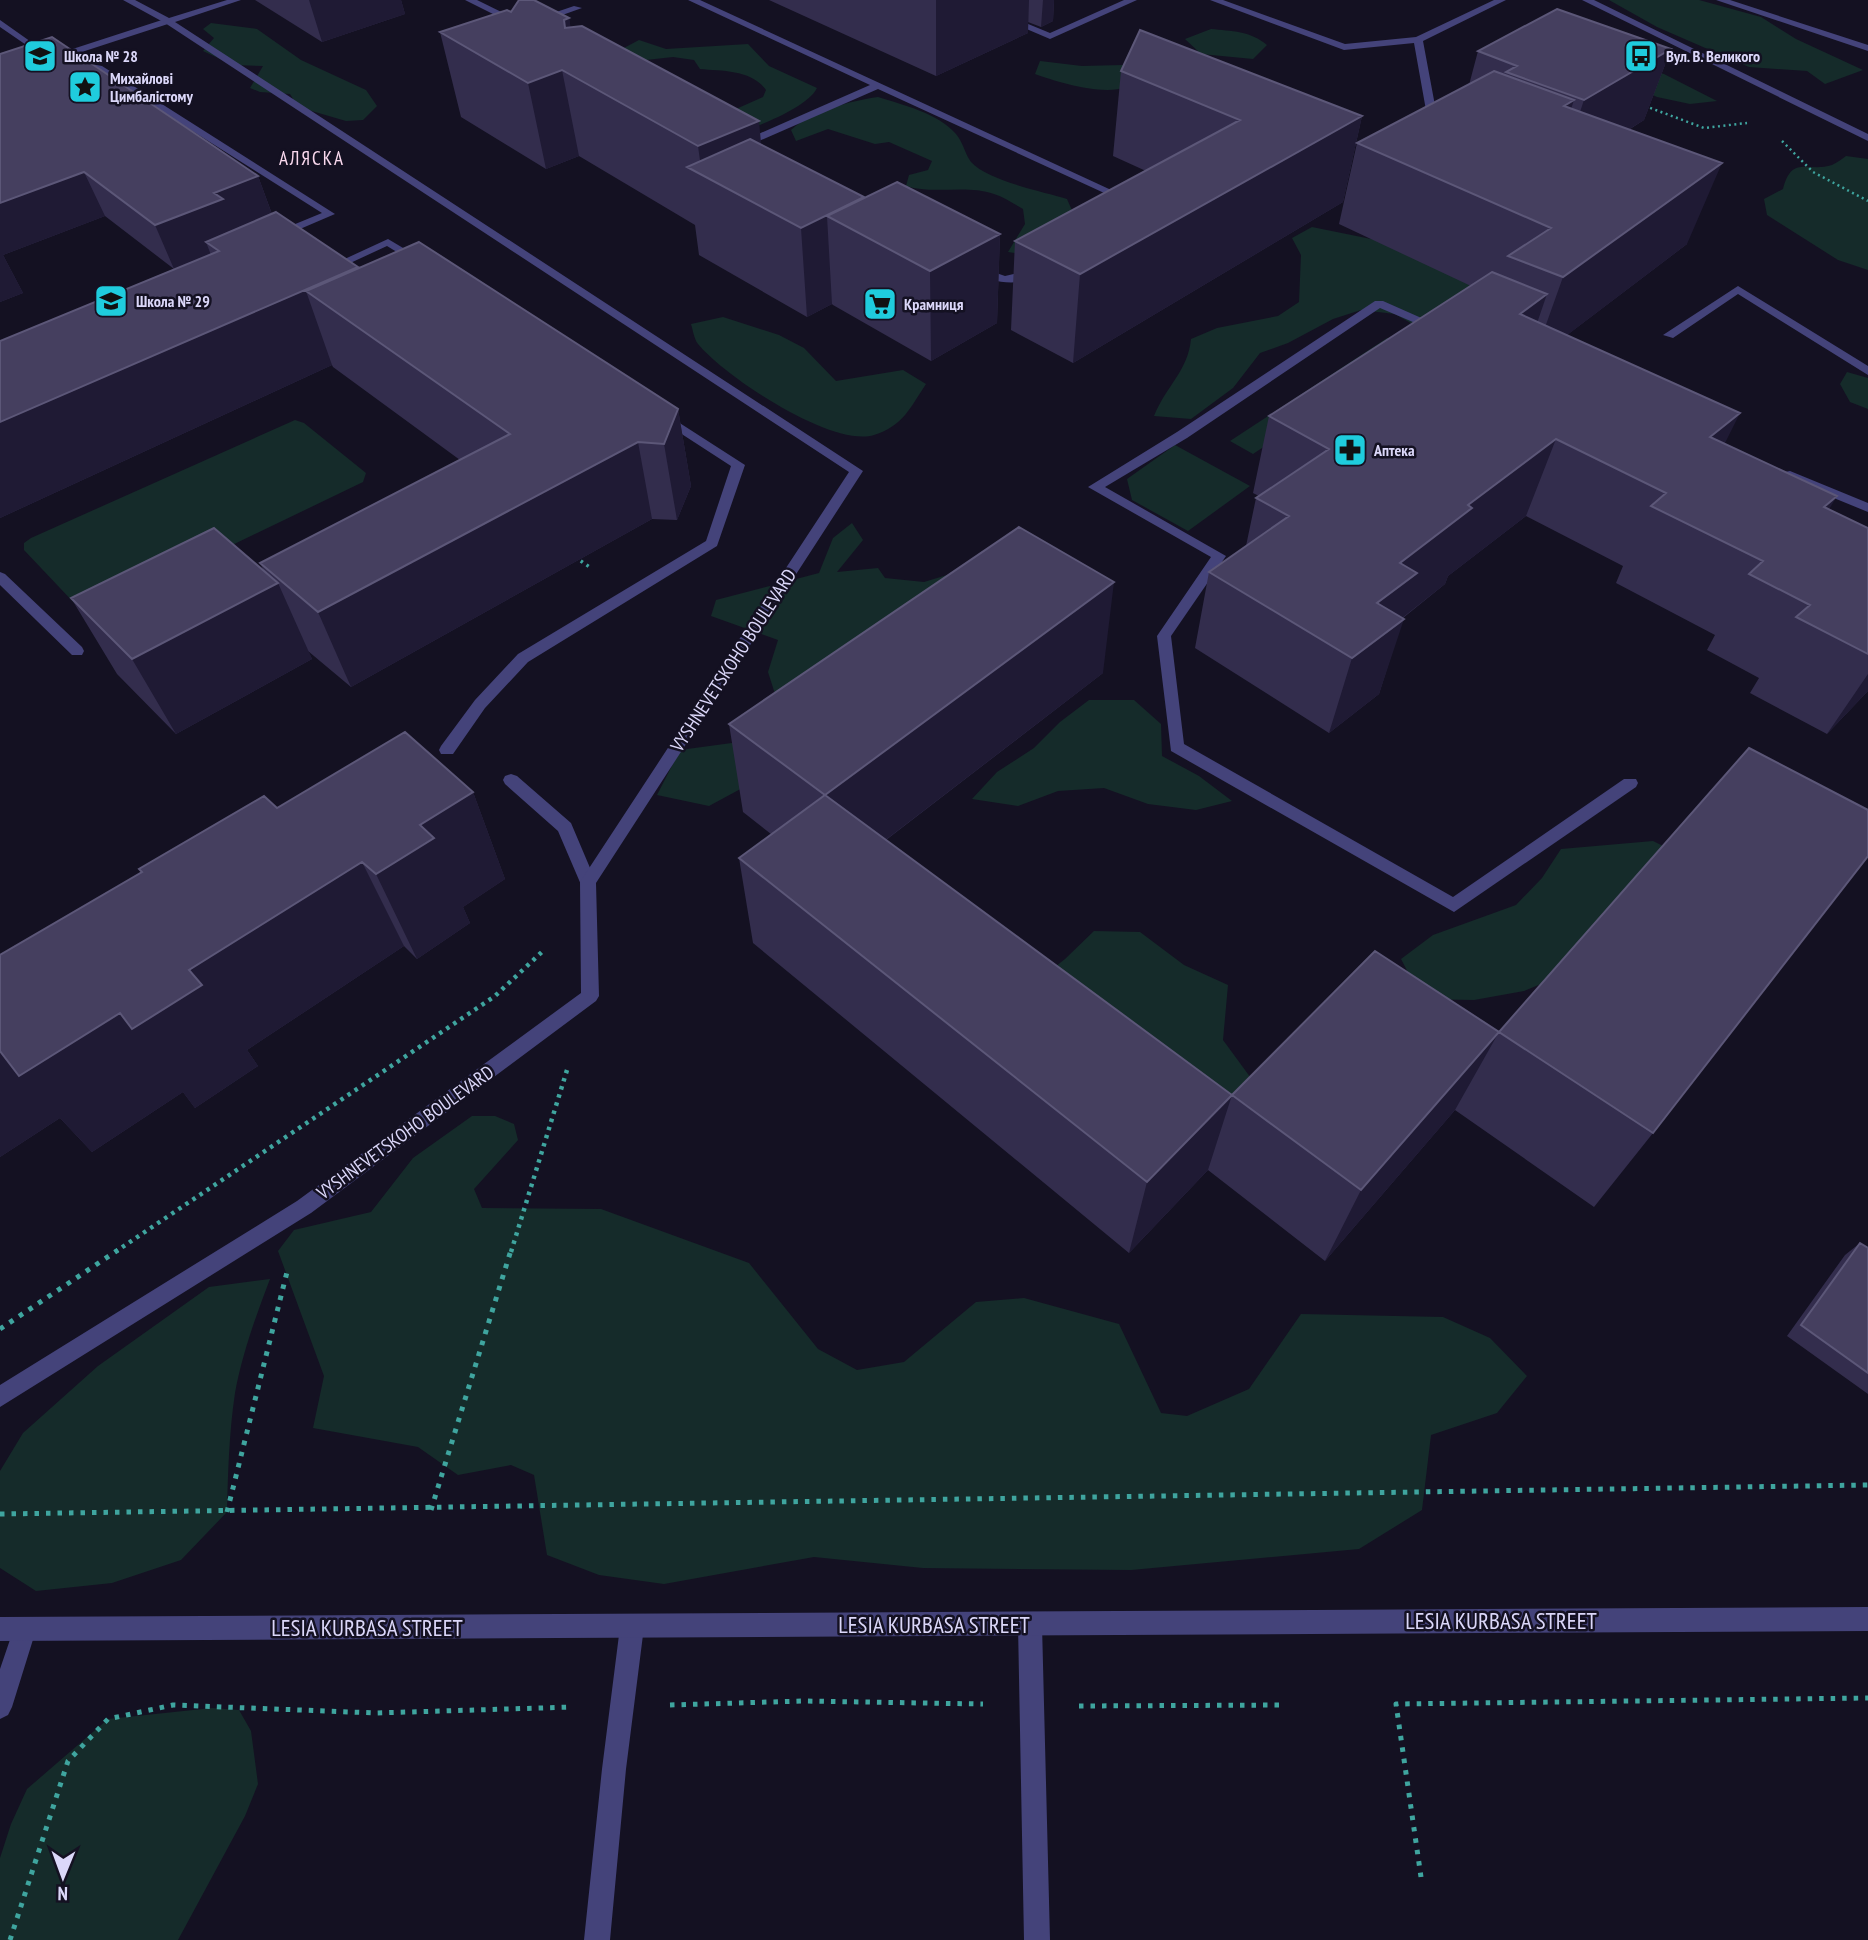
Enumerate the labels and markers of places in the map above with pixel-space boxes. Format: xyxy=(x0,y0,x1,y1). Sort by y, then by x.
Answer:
school or university icon: Школа № 28 xyxy=(21,37,59,75)
bus stop icon: Вул. В. Великого xyxy=(1622,37,1660,75)
place label: Школа № 28 xyxy=(64,46,138,66)
place label: Вул. В. Великого xyxy=(1666,46,1760,66)
place icon: Михайлові Цимбалістому xyxy=(66,68,104,106)
place label: Михайлові Цимбалістому xyxy=(110,68,193,106)
school or university icon: Школа № 29 xyxy=(92,282,130,320)
supermarket icon: Крамниця xyxy=(861,285,899,323)
place label: Школа № 29 xyxy=(136,291,210,311)
place label: Крамниця xyxy=(904,294,964,314)
pharmacy icon: Аптека xyxy=(1331,431,1369,469)
place label: Аптека xyxy=(1373,440,1415,460)

